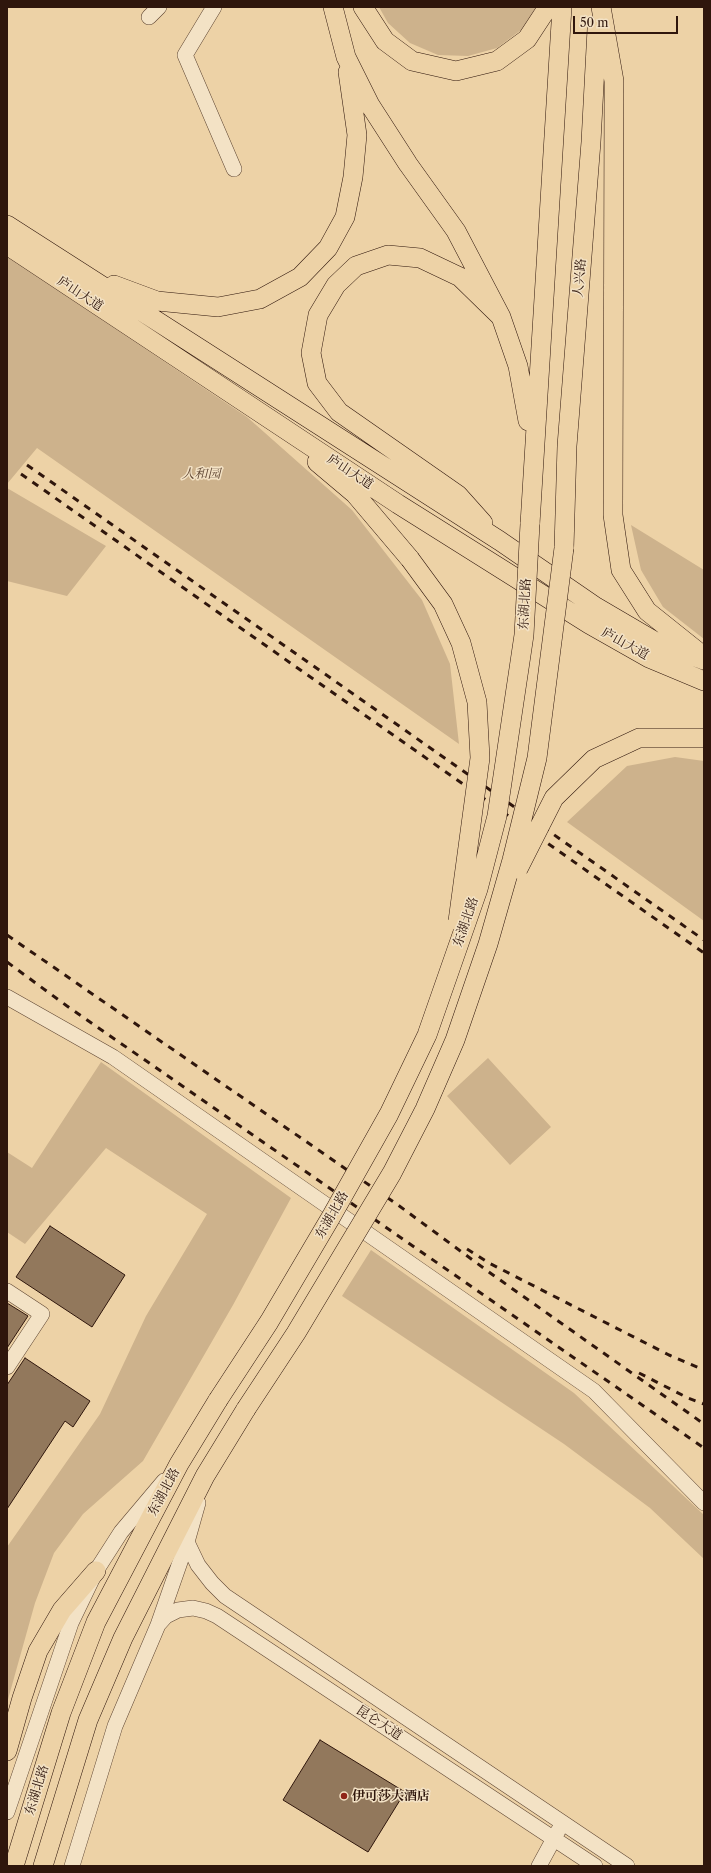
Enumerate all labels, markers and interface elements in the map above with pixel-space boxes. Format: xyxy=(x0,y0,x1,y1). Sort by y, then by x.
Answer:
scale bar xyxy=(575,8,680,34)
text: 50 m xyxy=(580,15,609,30)
street label: 人兴路 xyxy=(571,258,589,298)
street label: 庐山大道 xyxy=(54,273,106,315)
street label: 庐山大道 xyxy=(324,451,376,493)
park label: 人和园 xyxy=(182,466,220,482)
street label: 东湖北路 xyxy=(516,578,534,630)
street label: 庐山大道 xyxy=(598,625,652,663)
street label: 东湖北路 xyxy=(450,895,482,949)
street label: 东湖北路 xyxy=(312,1189,352,1241)
street label: 东湖北路 xyxy=(145,1465,183,1519)
street label: 昆仑大道 xyxy=(353,1702,405,1744)
street label: 东湖北路 xyxy=(22,1763,52,1817)
place label: 伊可莎大酒店 xyxy=(352,1788,430,1804)
marker: 伊可莎大酒店 xyxy=(339,1791,349,1801)

